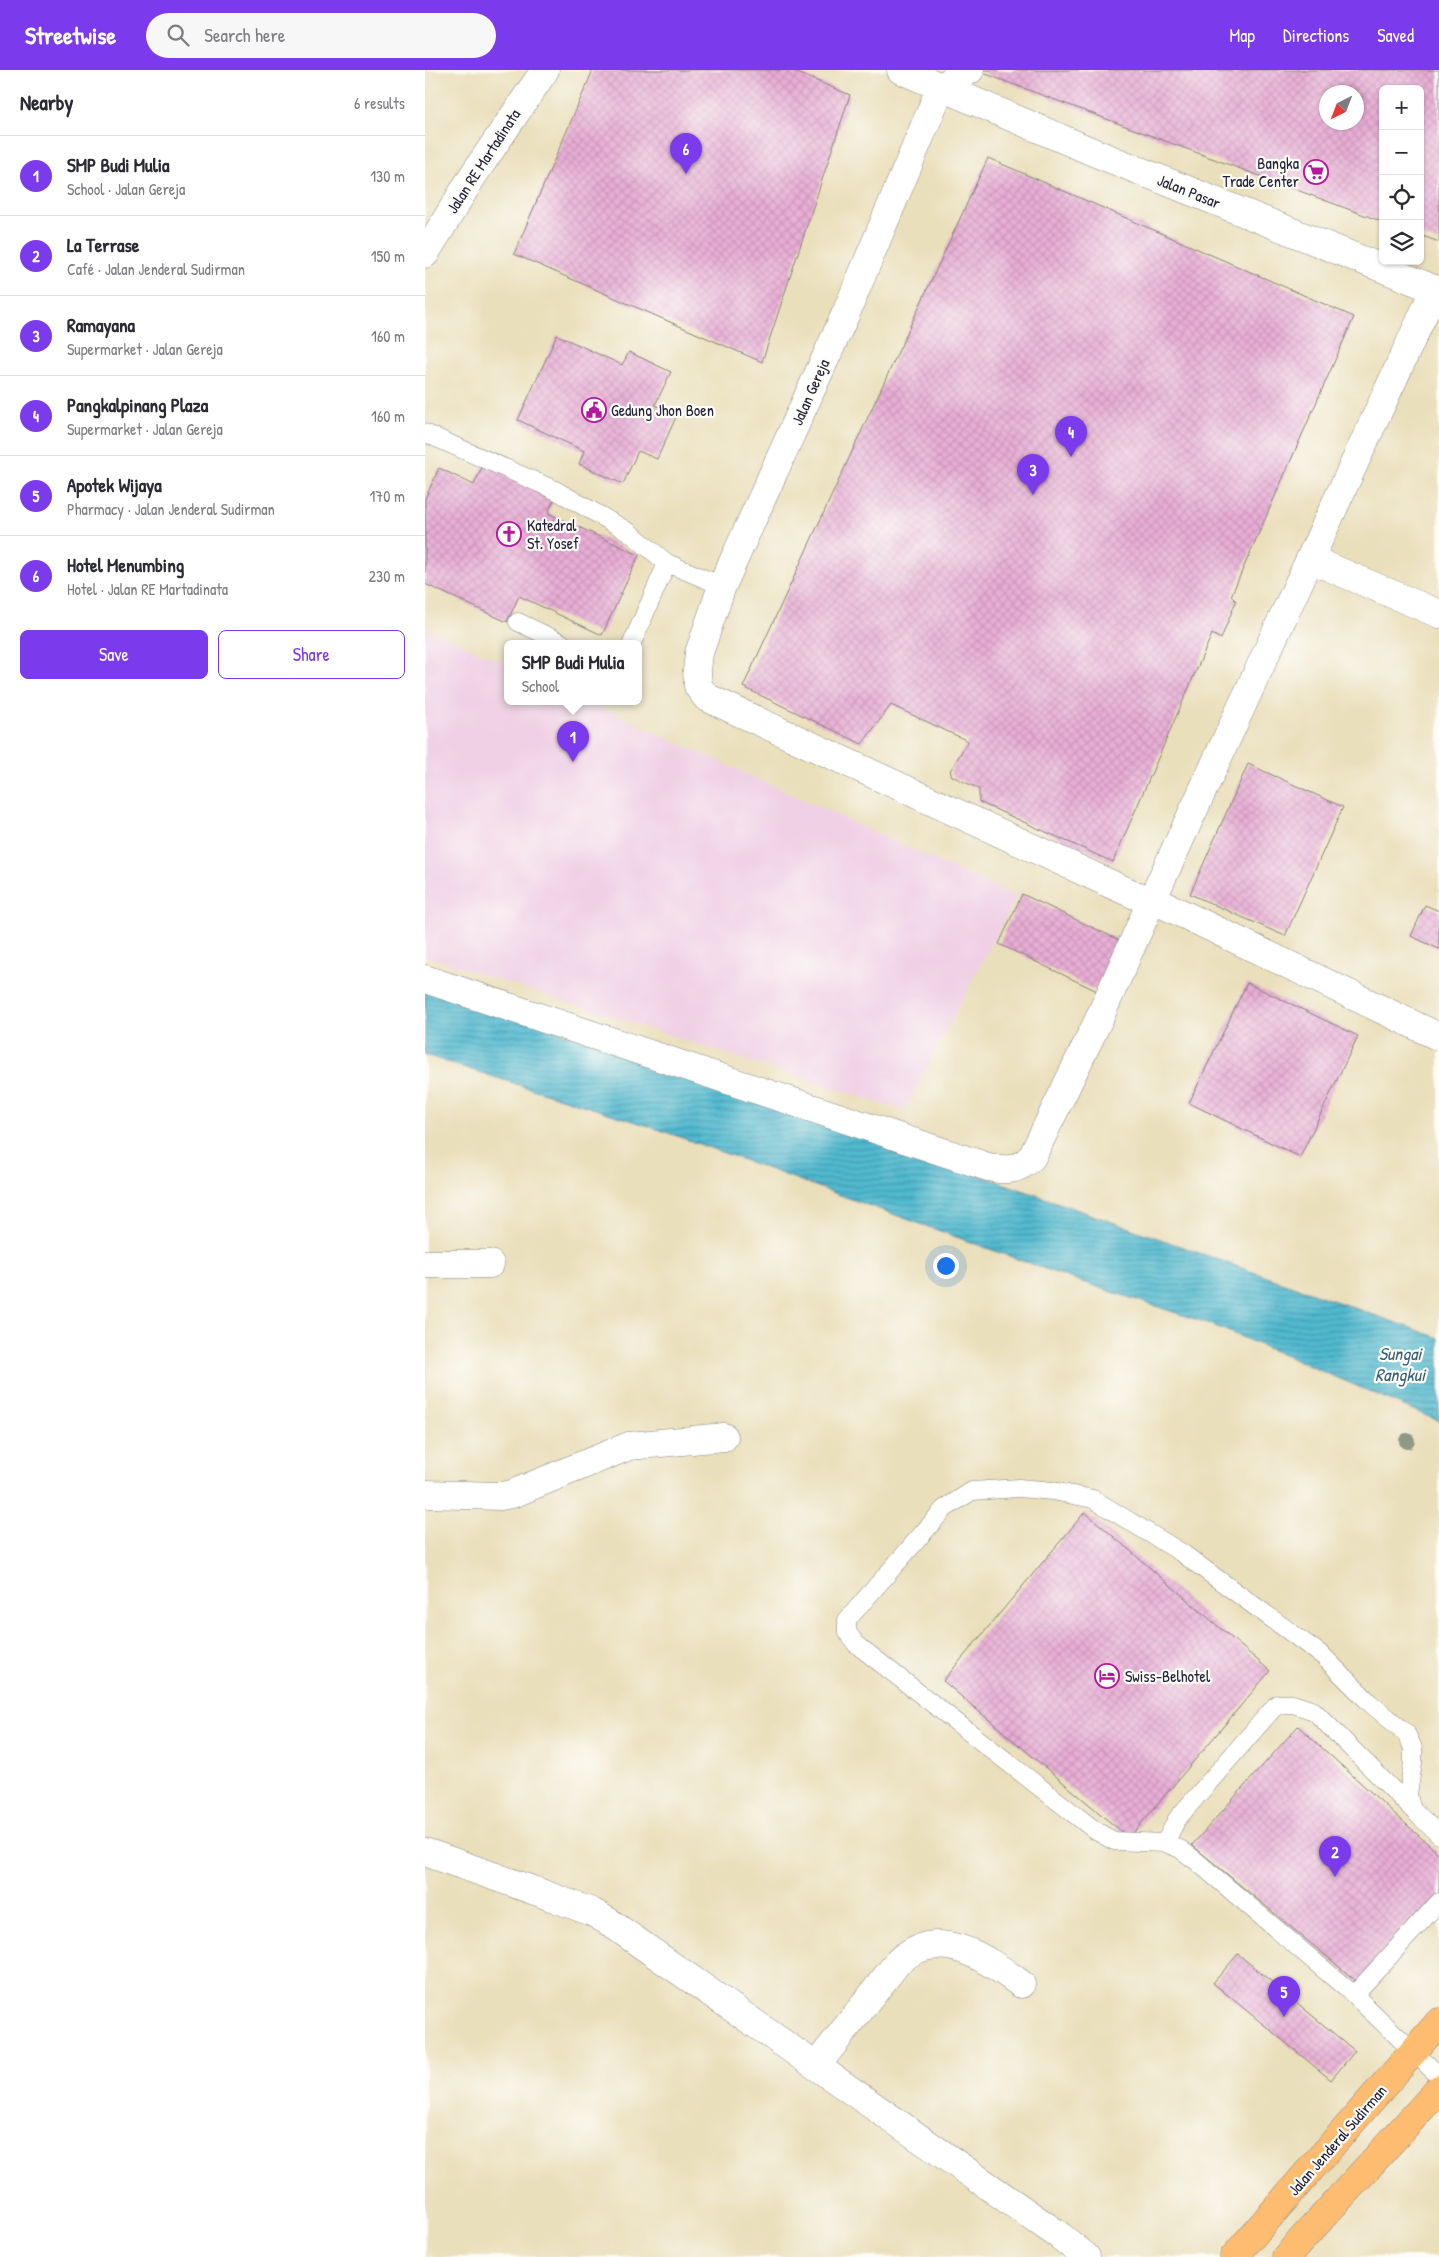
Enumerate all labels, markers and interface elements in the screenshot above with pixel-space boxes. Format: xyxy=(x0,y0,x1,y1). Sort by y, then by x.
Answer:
search box xyxy=(146,13,496,58)
text: Streetwise xyxy=(25,19,116,51)
icon: search xyxy=(164,21,192,49)
text: Search here xyxy=(204,22,285,48)
text: Map xyxy=(1230,23,1255,48)
text: Directions xyxy=(1283,23,1349,48)
text: Saved xyxy=(1377,23,1414,48)
north arrow xyxy=(1319,85,1364,130)
map controls xyxy=(1379,85,1424,265)
button: + xyxy=(1379,85,1424,130)
text: Nearby xyxy=(20,88,73,117)
text: 6 results xyxy=(354,92,405,114)
street label: Jalan RE Martadinata xyxy=(441,104,525,218)
button: − xyxy=(1379,130,1424,175)
pin: 6 xyxy=(670,133,702,174)
text: SMP Budi Mulia xyxy=(67,152,169,178)
place label: Bangka Trade Center xyxy=(1222,152,1299,192)
supermarket icon: Bangka Trade Center xyxy=(1303,159,1329,185)
text: 1 xyxy=(33,165,39,187)
text: 130 m xyxy=(370,165,405,187)
street label: Jalan Pasar xyxy=(1154,168,1224,214)
button: locate xyxy=(1379,175,1424,220)
text: School · Jalan Gereja xyxy=(67,178,185,200)
button: layers xyxy=(1379,220,1424,265)
text: La Terrase xyxy=(67,232,139,258)
text: 2 xyxy=(32,245,40,267)
text: 150 m xyxy=(371,245,405,267)
text: Café · Jalan Jenderal Sudirman xyxy=(67,258,245,280)
text: Ramayana xyxy=(67,312,135,338)
text: 3 xyxy=(32,325,40,347)
text: 160 m xyxy=(371,325,405,347)
text: Supermarket · Jalan Gereja xyxy=(67,338,223,360)
street label: Jalan Gereja xyxy=(786,355,834,429)
text: Pangkalpinang Plaza xyxy=(67,392,208,418)
public building icon: Gedung Jhon Boen xyxy=(581,397,607,423)
place label: Gedung Jhon Boen xyxy=(611,399,714,421)
text: 4 xyxy=(33,405,39,427)
text: 160 m xyxy=(371,405,405,427)
pin: 4 xyxy=(1055,416,1087,457)
text: Supermarket · Jalan Gereja xyxy=(67,418,223,440)
pin: 3 xyxy=(1017,454,1049,495)
text: Apotek Wijaya xyxy=(67,472,162,498)
text: 5 xyxy=(33,485,39,507)
text: 170 m xyxy=(370,485,405,507)
text: Pharmacy · Jalan Jenderal Sudirman xyxy=(67,498,275,520)
place label: Katedral St. Yosef xyxy=(527,514,579,554)
church icon: Katedral St. Yosef xyxy=(496,521,522,547)
text: Hotel Menumbing xyxy=(67,552,184,578)
text: 6 xyxy=(33,565,39,587)
text: 230 m xyxy=(369,565,405,587)
text: Hotel · Jalan RE Martadinata xyxy=(67,578,228,600)
button: Save xyxy=(20,630,208,679)
button: Share xyxy=(218,630,405,679)
popup xyxy=(504,640,642,705)
text: SMP Budi Mulia xyxy=(522,649,624,675)
text: School xyxy=(522,675,559,697)
pin: 1 xyxy=(557,721,589,762)
your location xyxy=(933,1253,959,1279)
water label: Sungai Rangkui xyxy=(1375,1341,1427,1387)
hotel icon: Swiss-Belhotel xyxy=(1094,1663,1120,1689)
place label: Swiss-Belhotel xyxy=(1125,1665,1211,1687)
pin: 2 xyxy=(1319,1836,1351,1877)
pin: 5 xyxy=(1268,1976,1300,2017)
street label: Jalan Jenderal Sudirman xyxy=(1283,2080,1391,2200)

